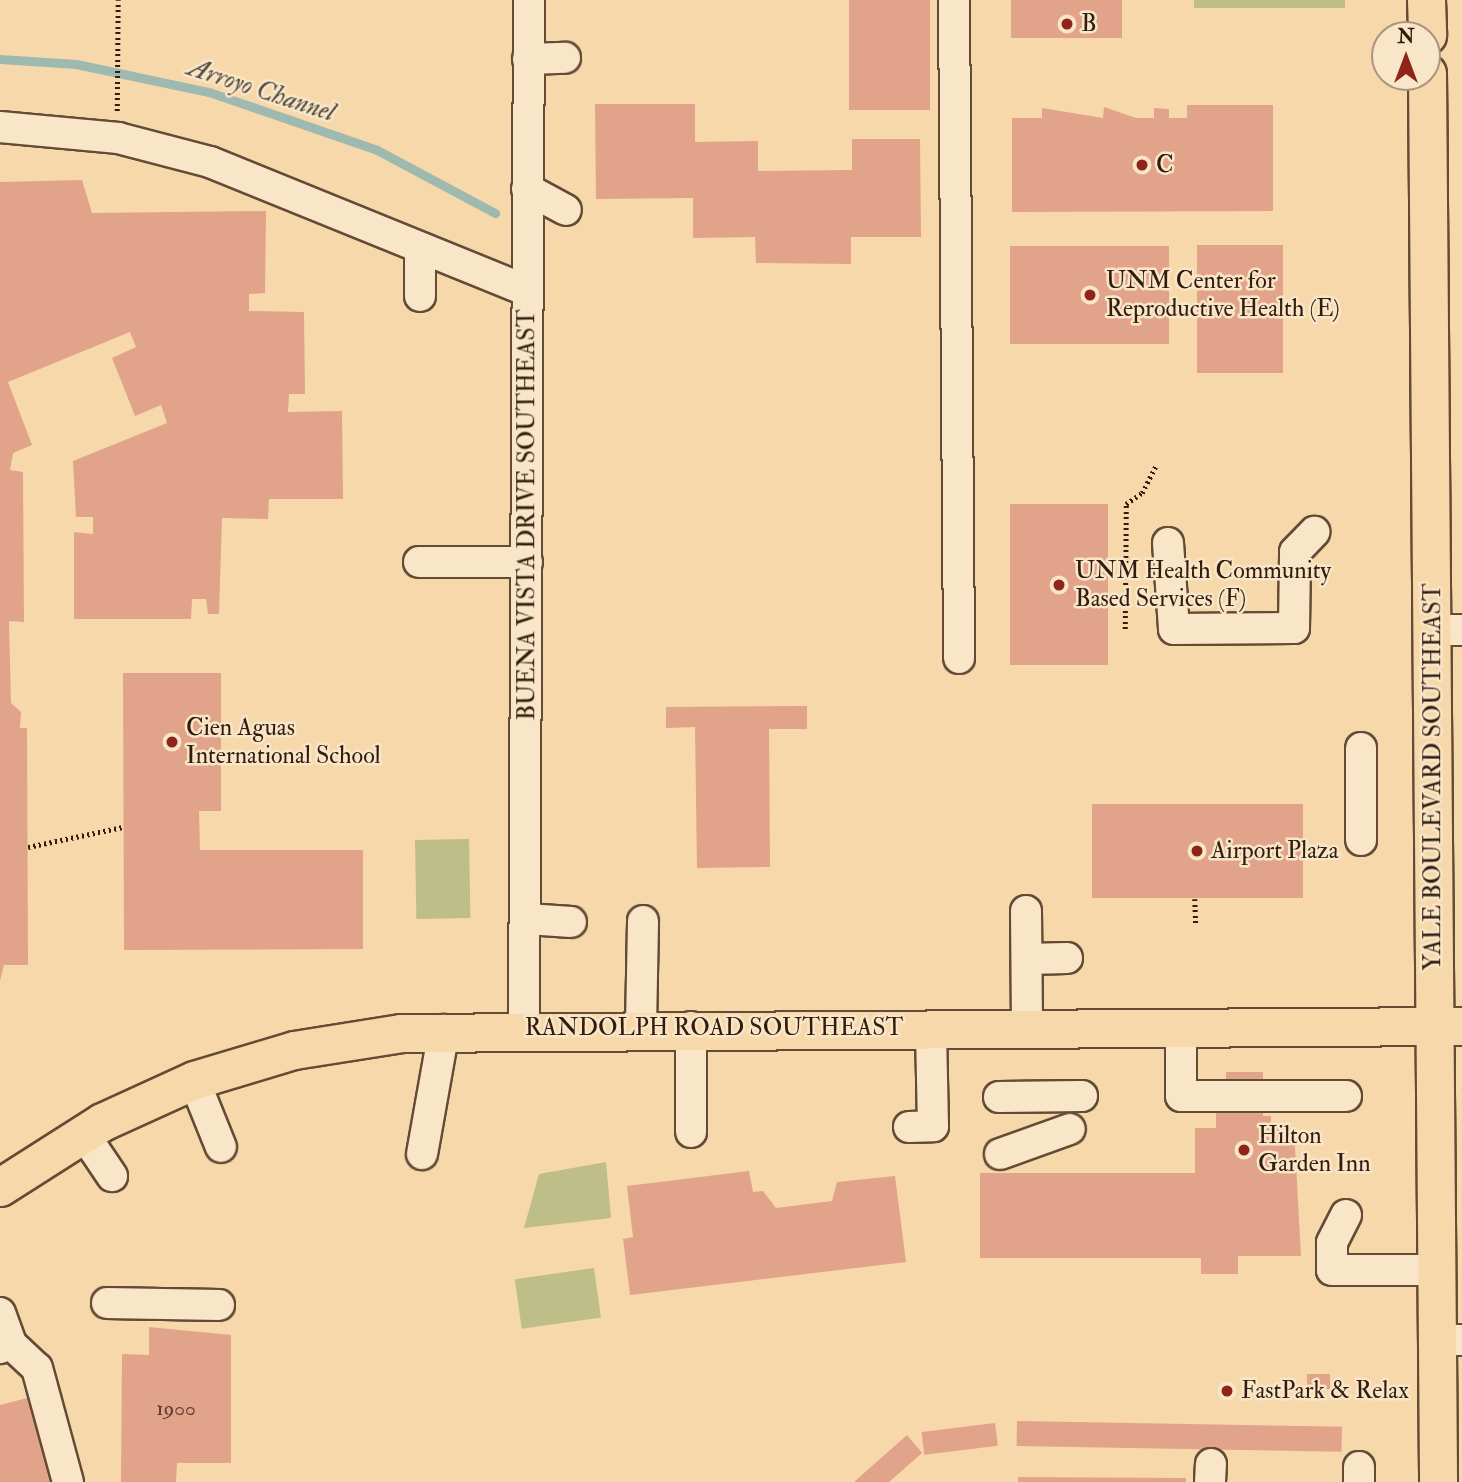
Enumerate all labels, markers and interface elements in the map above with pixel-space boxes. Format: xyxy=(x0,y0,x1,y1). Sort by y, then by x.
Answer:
place label: B xyxy=(1081,10,1097,38)
marker: B xyxy=(1059,16,1075,32)
north arrow xyxy=(1371,21,1441,91)
text: N xyxy=(1397,25,1415,49)
water label: Arroyo Channel xyxy=(184,53,338,129)
place label: C xyxy=(1156,151,1174,179)
marker: C xyxy=(1134,157,1150,173)
place label: UNM Center for Reproductive Health (E) xyxy=(1106,267,1340,323)
marker: UNM Center for Reproductive Health (E) xyxy=(1080,285,1100,305)
street label: BUENA VISTA DRIVE SOUTHEAST xyxy=(513,310,541,720)
place label: UNM Health Community Based Services (F) xyxy=(1075,557,1331,613)
marker: UNM Health Community Based Services (F) xyxy=(1049,575,1069,595)
street label: YALE BOULEVARD SOUTHEAST xyxy=(1419,583,1447,971)
place label: Cien Aguas International School xyxy=(186,714,381,770)
marker: Cien Aguas International School xyxy=(164,734,180,750)
place label: Airport Plaza xyxy=(1211,837,1339,865)
marker: Airport Plaza xyxy=(1189,843,1205,859)
street label: RANDOLPH ROAD SOUTHEAST xyxy=(525,1014,903,1042)
place label: Hilton Garden Inn xyxy=(1258,1122,1371,1178)
marker: Hilton Garden Inn xyxy=(1236,1142,1252,1158)
place label: FastPark & Relax xyxy=(1241,1377,1409,1405)
marker: FastPark & Relax xyxy=(1219,1383,1235,1399)
house number: 1900 xyxy=(156,1396,196,1422)

